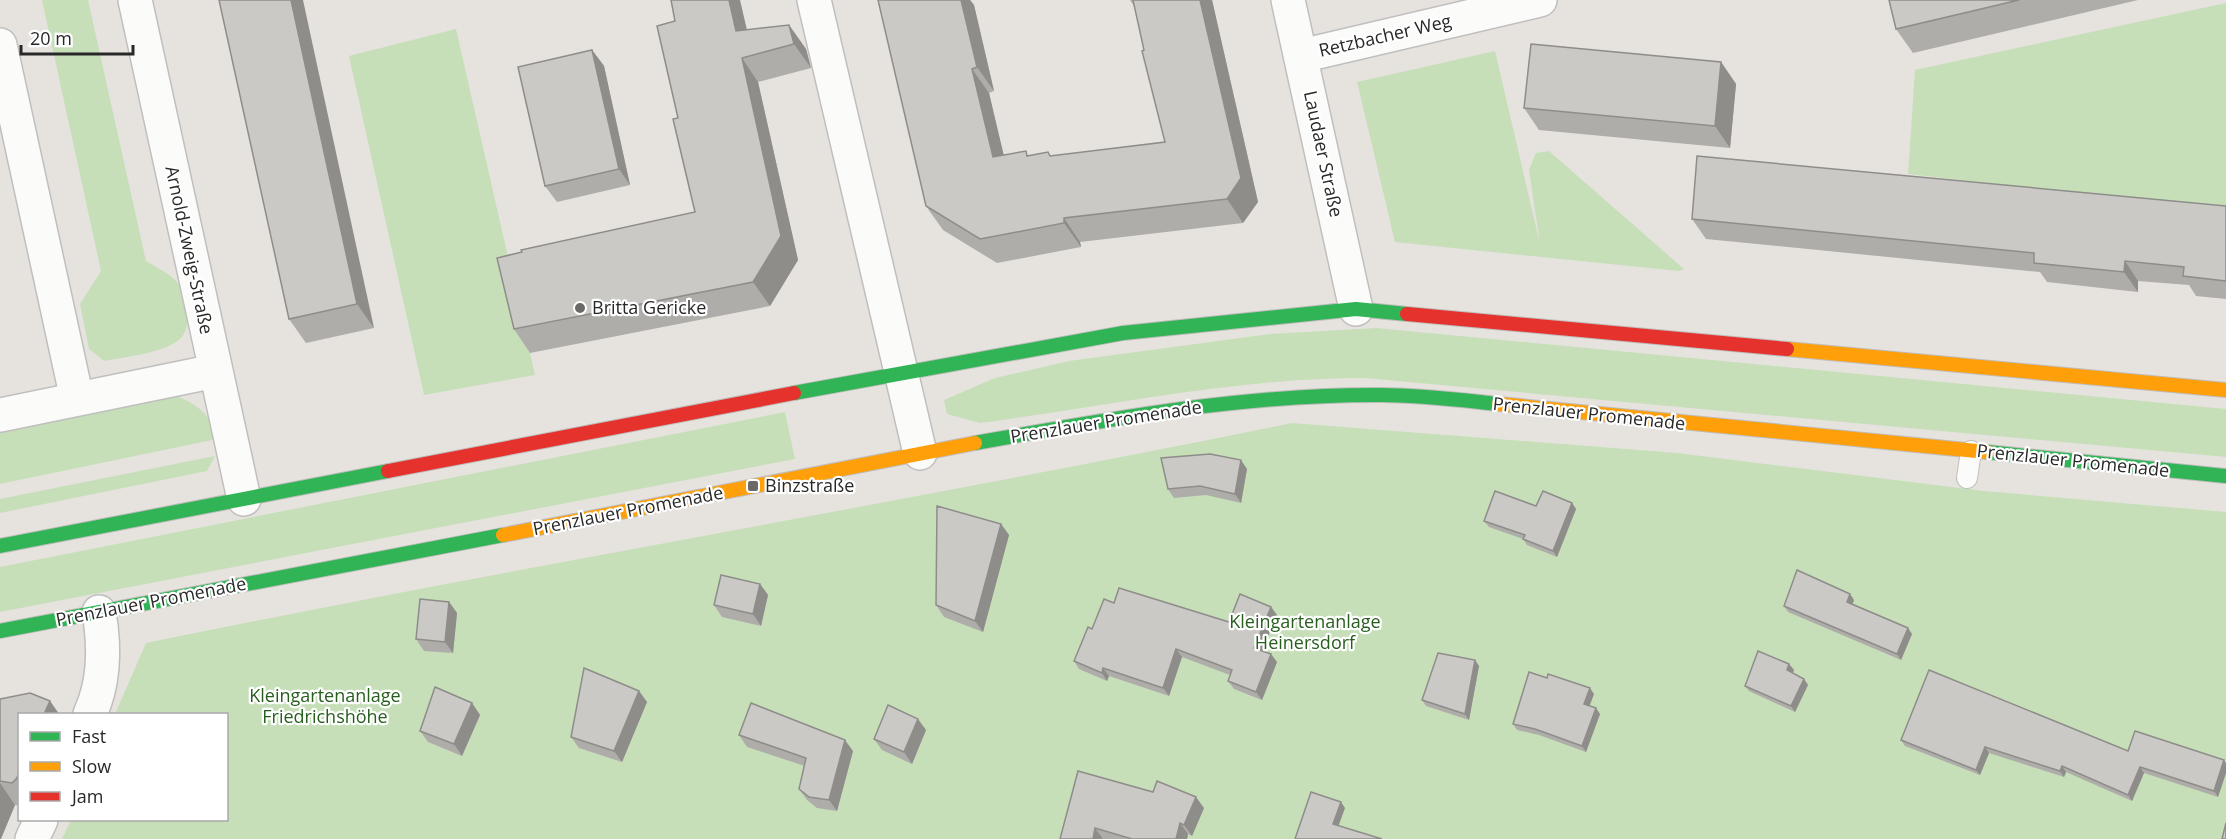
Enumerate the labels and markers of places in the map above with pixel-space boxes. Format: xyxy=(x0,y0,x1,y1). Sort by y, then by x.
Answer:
place label: Britta Gericke xyxy=(592,295,706,319)
marker: Britta Gericke xyxy=(573,301,587,315)
place label: Binzstraße xyxy=(765,473,854,497)
marker: Binzstraße xyxy=(746,479,760,493)

